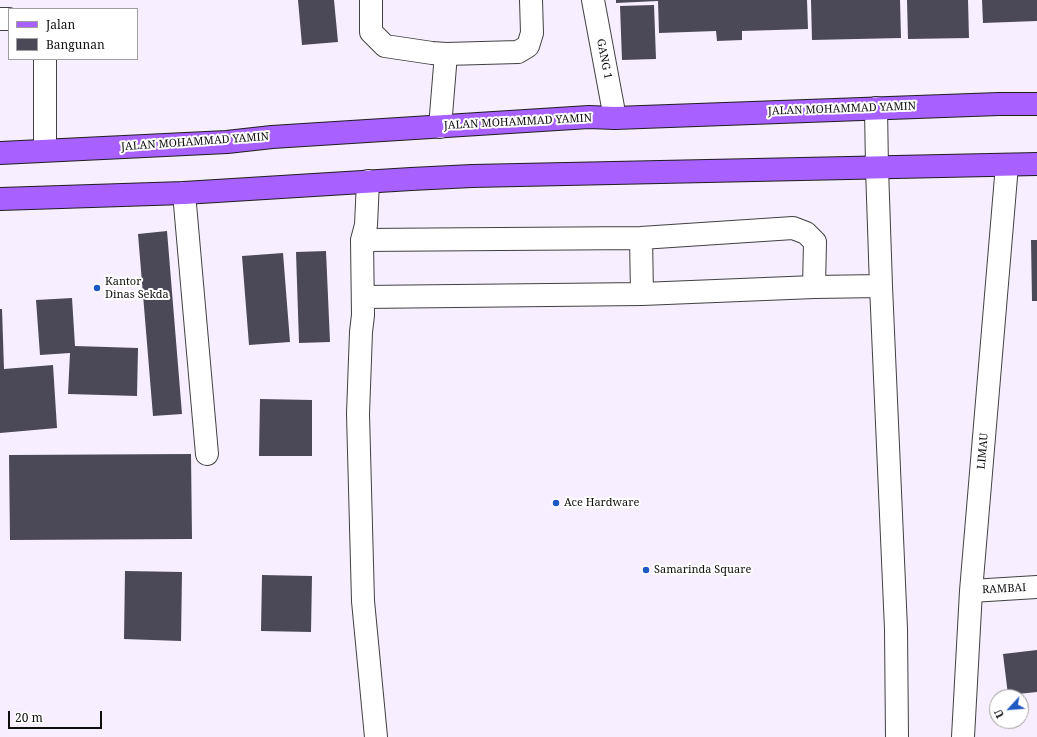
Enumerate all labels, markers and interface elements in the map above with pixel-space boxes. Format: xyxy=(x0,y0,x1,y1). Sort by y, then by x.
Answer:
legend xyxy=(8,8,138,60)
text: Jalan xyxy=(46,16,75,33)
text: Bangunan xyxy=(46,36,105,53)
street label: GANG 1 xyxy=(594,38,614,80)
street label: JALAN MOHAMMAD YAMIN xyxy=(768,100,916,118)
street label: JALAN MOHAMMAD YAMIN xyxy=(444,112,592,132)
street label: JALAN MOHAMMAD YAMIN xyxy=(121,130,269,154)
place label: Kantor Dinas Sekda xyxy=(105,275,169,301)
marker: Kantor Dinas Sekda xyxy=(92,283,102,293)
street label: LIMAU xyxy=(975,432,991,470)
place label: Ace Hardware xyxy=(564,496,639,510)
marker: Ace Hardware xyxy=(551,498,561,508)
place label: Samarinda Square xyxy=(654,563,751,577)
marker: Samarinda Square xyxy=(641,565,651,575)
street label: RAMBAI xyxy=(982,581,1026,597)
north arrow xyxy=(989,689,1029,729)
scale bar xyxy=(10,703,104,729)
text: U xyxy=(990,707,1007,721)
text: 20 m xyxy=(15,709,43,726)

